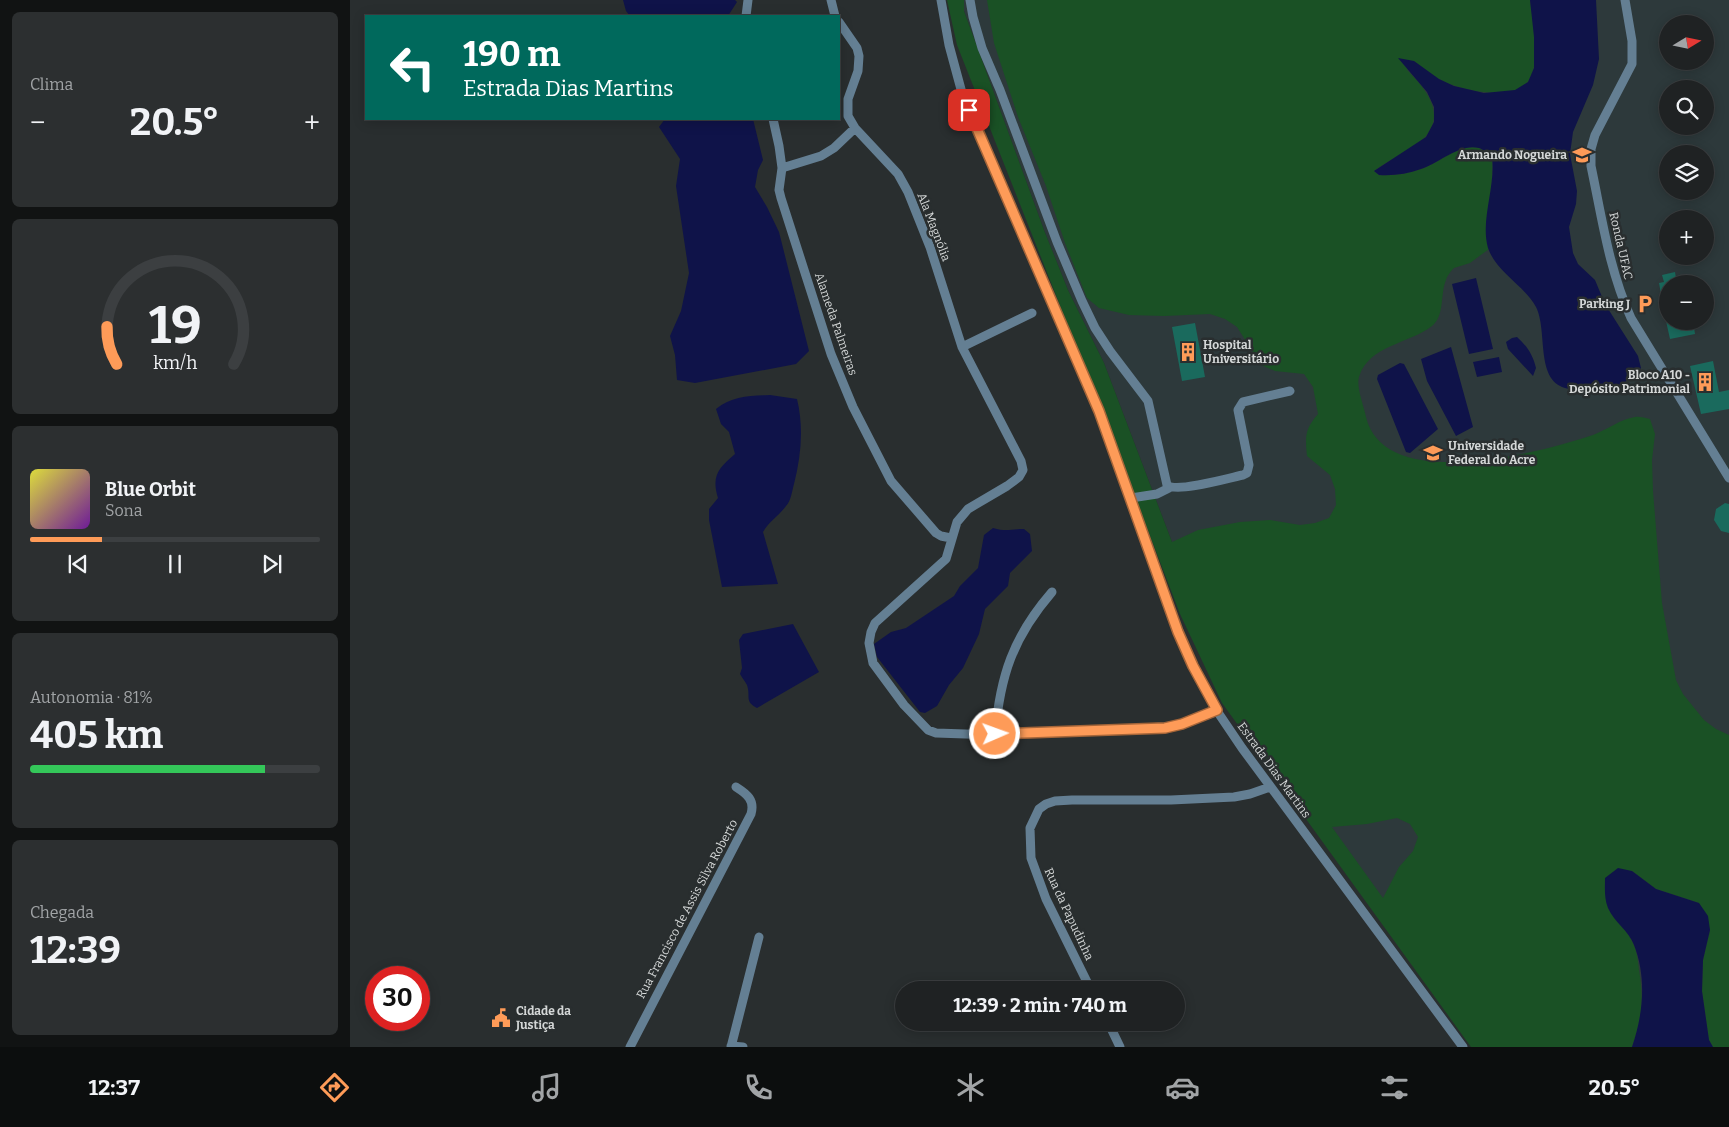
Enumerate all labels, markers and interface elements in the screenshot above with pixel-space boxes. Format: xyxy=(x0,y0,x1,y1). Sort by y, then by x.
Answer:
north arrow xyxy=(1659,15,1714,70)
map controls xyxy=(1659,15,1714,330)
text: 190 m xyxy=(463,33,561,75)
icon: left xyxy=(380,35,445,100)
text: Clima xyxy=(30,75,73,94)
text: Estrada Dias Martins xyxy=(463,75,674,102)
button: search xyxy=(1659,80,1714,135)
pin xyxy=(948,89,990,131)
icon: arrive xyxy=(955,96,983,124)
text: 20.5° xyxy=(130,99,220,145)
text: − xyxy=(30,106,45,139)
text: + xyxy=(304,106,320,139)
school or university icon: Armando Nogueira xyxy=(1571,144,1593,166)
button: layers xyxy=(1659,145,1714,200)
place label: Armando Nogueira xyxy=(1458,148,1567,162)
street label: Ala Magnólia xyxy=(915,191,954,264)
button: + xyxy=(1659,210,1714,265)
street label: Ronda UFAC xyxy=(1606,211,1636,281)
street label: Alameda Palmeiras xyxy=(812,271,860,378)
button: − xyxy=(1659,275,1714,330)
parking icon: Parking J xyxy=(1634,293,1656,315)
text: 19 xyxy=(148,294,202,357)
place label: Parking J xyxy=(1579,297,1630,311)
place label: Hospital Universitário xyxy=(1203,338,1279,366)
building icon: Hospital Universitário xyxy=(1177,341,1199,363)
text: km/h xyxy=(153,352,197,374)
place label: Bloco A10 - Depósito Patrimonial xyxy=(1569,368,1690,396)
building icon: Bloco A10 - Depósito Patrimonial xyxy=(1694,371,1716,393)
place label: Universidade Federal do Acre xyxy=(1448,439,1536,467)
school or university icon: Universidade Federal do Acre xyxy=(1422,442,1444,464)
text: Blue Orbit xyxy=(105,478,196,501)
text: Sona xyxy=(105,501,142,520)
icon: previous xyxy=(64,550,92,578)
icon: pause xyxy=(161,550,189,578)
icon: next xyxy=(258,550,286,578)
text: Autonomia · 81% xyxy=(30,688,153,707)
position arrow xyxy=(968,707,1020,759)
text: 405 km xyxy=(30,712,163,758)
street label: Estrada Dias Martins xyxy=(1235,719,1314,821)
street label: Rua Francisco de Assis Silva Roberto xyxy=(634,817,740,1001)
street label: Rua da Papudinha xyxy=(1041,866,1097,963)
text: Chegada xyxy=(30,903,94,922)
text: 12:39 xyxy=(30,927,121,973)
speed limit sign: 30 xyxy=(365,966,430,1031)
text: 12:39 · 2 min · 740 m xyxy=(953,994,1127,1017)
place label: Cidade da Justiça xyxy=(515,1004,571,1032)
public building icon: Cidade da Justiça xyxy=(490,1007,512,1029)
icon: directions xyxy=(317,1070,352,1105)
icon: music xyxy=(529,1070,564,1105)
icon: phone xyxy=(741,1070,776,1105)
icon: climate xyxy=(953,1070,988,1105)
icon: car xyxy=(1165,1070,1200,1105)
icon: filters xyxy=(1377,1070,1412,1105)
text: 12:37 xyxy=(88,1074,140,1101)
text: 20.5° xyxy=(1588,1074,1640,1101)

